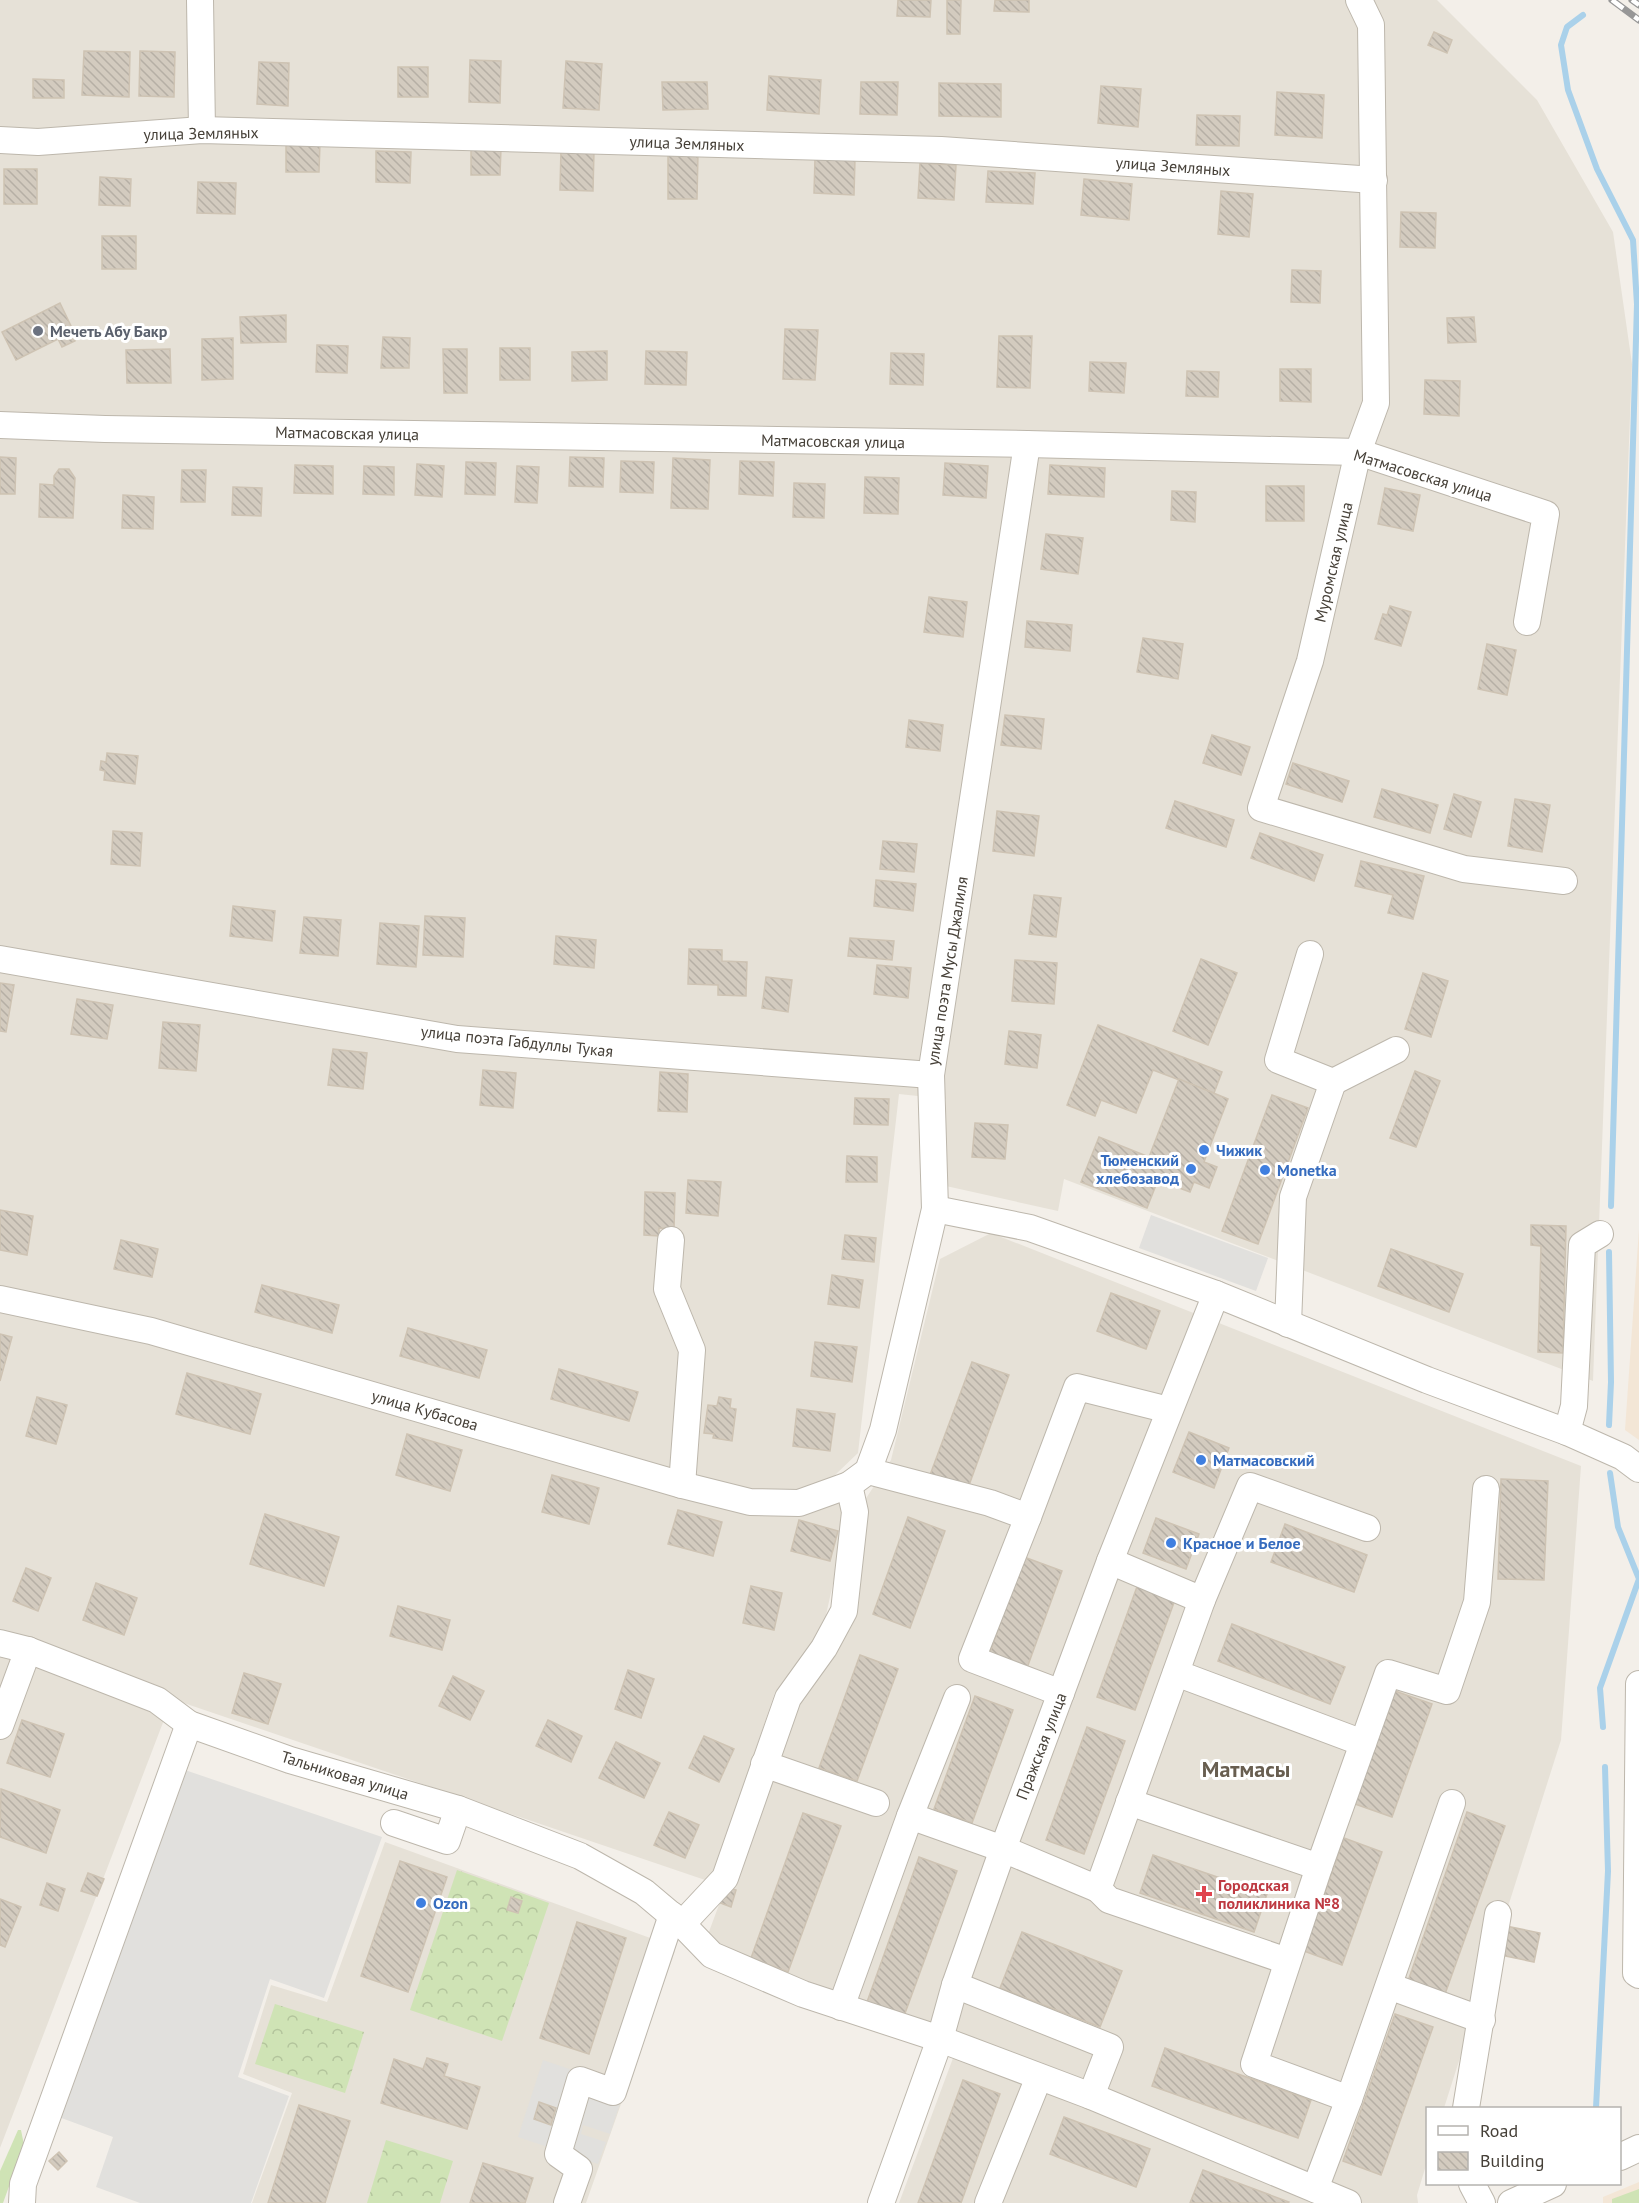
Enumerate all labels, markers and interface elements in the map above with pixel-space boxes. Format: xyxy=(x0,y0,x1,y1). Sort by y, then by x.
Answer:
street label: улица Земляных xyxy=(143,122,259,144)
street label: улица Земляных xyxy=(629,131,745,155)
street label: улица Земляных xyxy=(1115,152,1231,180)
place label: Мечеть Абу Бакр xyxy=(50,321,168,341)
marker: Мечеть Абу Бакр xyxy=(31,324,45,338)
street label: Матмасовская улица xyxy=(275,422,419,444)
street label: Матмасовская улица xyxy=(761,430,905,452)
street label: Матмасовская улица xyxy=(1351,444,1495,506)
street label: Муромская улица xyxy=(1309,500,1357,624)
street label: улица поэта Мусы Джалиля xyxy=(922,875,972,1067)
street label: улица поэта Габдуллы Тукая xyxy=(420,1021,614,1061)
place label: Чижик xyxy=(1216,1140,1262,1160)
marker: Чижик xyxy=(1197,1143,1211,1157)
place label: Тюменский хлебозавод xyxy=(1096,1150,1179,1188)
place label: Monetka xyxy=(1277,1160,1337,1180)
marker: Тюменский хлебозавод xyxy=(1184,1162,1198,1176)
marker: Monetka xyxy=(1258,1163,1272,1177)
street label: улица Кубасова xyxy=(369,1385,481,1435)
place label: Матмасовский xyxy=(1213,1450,1315,1470)
marker: Матмасовский xyxy=(1194,1453,1208,1467)
place label: Красное и Белое xyxy=(1183,1533,1301,1553)
marker: Красное и Белое xyxy=(1164,1536,1178,1550)
street label: Пражская улица xyxy=(1011,1690,1071,1802)
street label: Тальниковая улица xyxy=(279,1746,411,1804)
district label: Матмасы xyxy=(1202,1755,1290,1783)
place label: Городская поликлиника №8 xyxy=(1218,1875,1340,1913)
marker: Городская поликлиника №8 xyxy=(1195,1885,1213,1903)
place label: Ozon xyxy=(433,1893,468,1913)
marker: Ozon xyxy=(414,1896,428,1910)
legend xyxy=(1426,2107,1621,2185)
text: Road xyxy=(1480,2119,1518,2142)
text: Building xyxy=(1480,2149,1544,2172)

